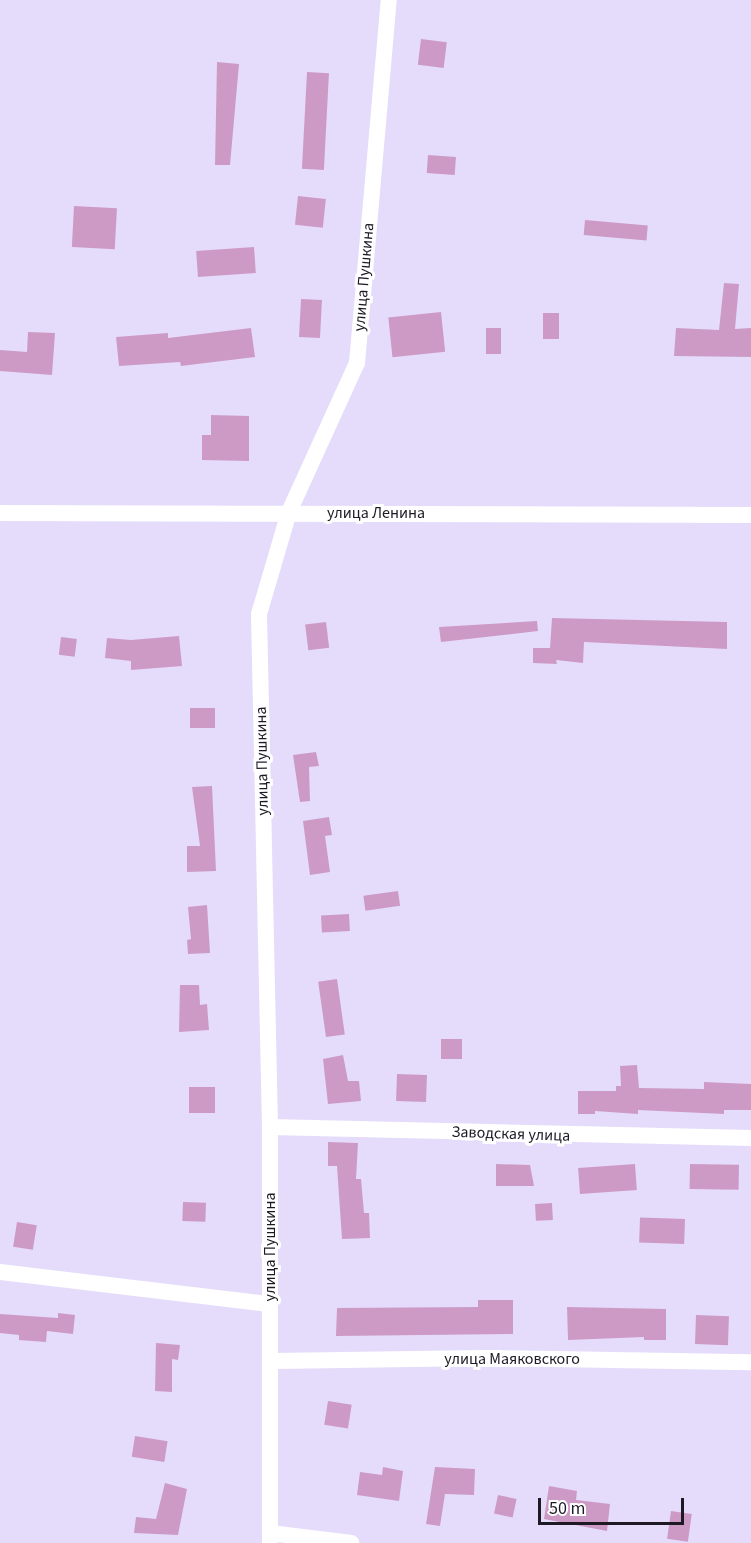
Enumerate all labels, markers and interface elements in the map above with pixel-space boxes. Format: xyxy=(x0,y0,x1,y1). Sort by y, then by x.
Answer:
street label: улица Пушкина xyxy=(350,222,378,332)
street label: улица Ленина xyxy=(327,503,425,523)
street label: улица Пушкина xyxy=(251,706,273,816)
street label: Заводская улица xyxy=(451,1122,571,1146)
street label: улица Пушкина xyxy=(260,1193,280,1301)
street label: улица Маяковского xyxy=(444,1349,580,1369)
scale bar xyxy=(541,1486,686,1524)
text: 50 m xyxy=(549,1496,585,1521)

